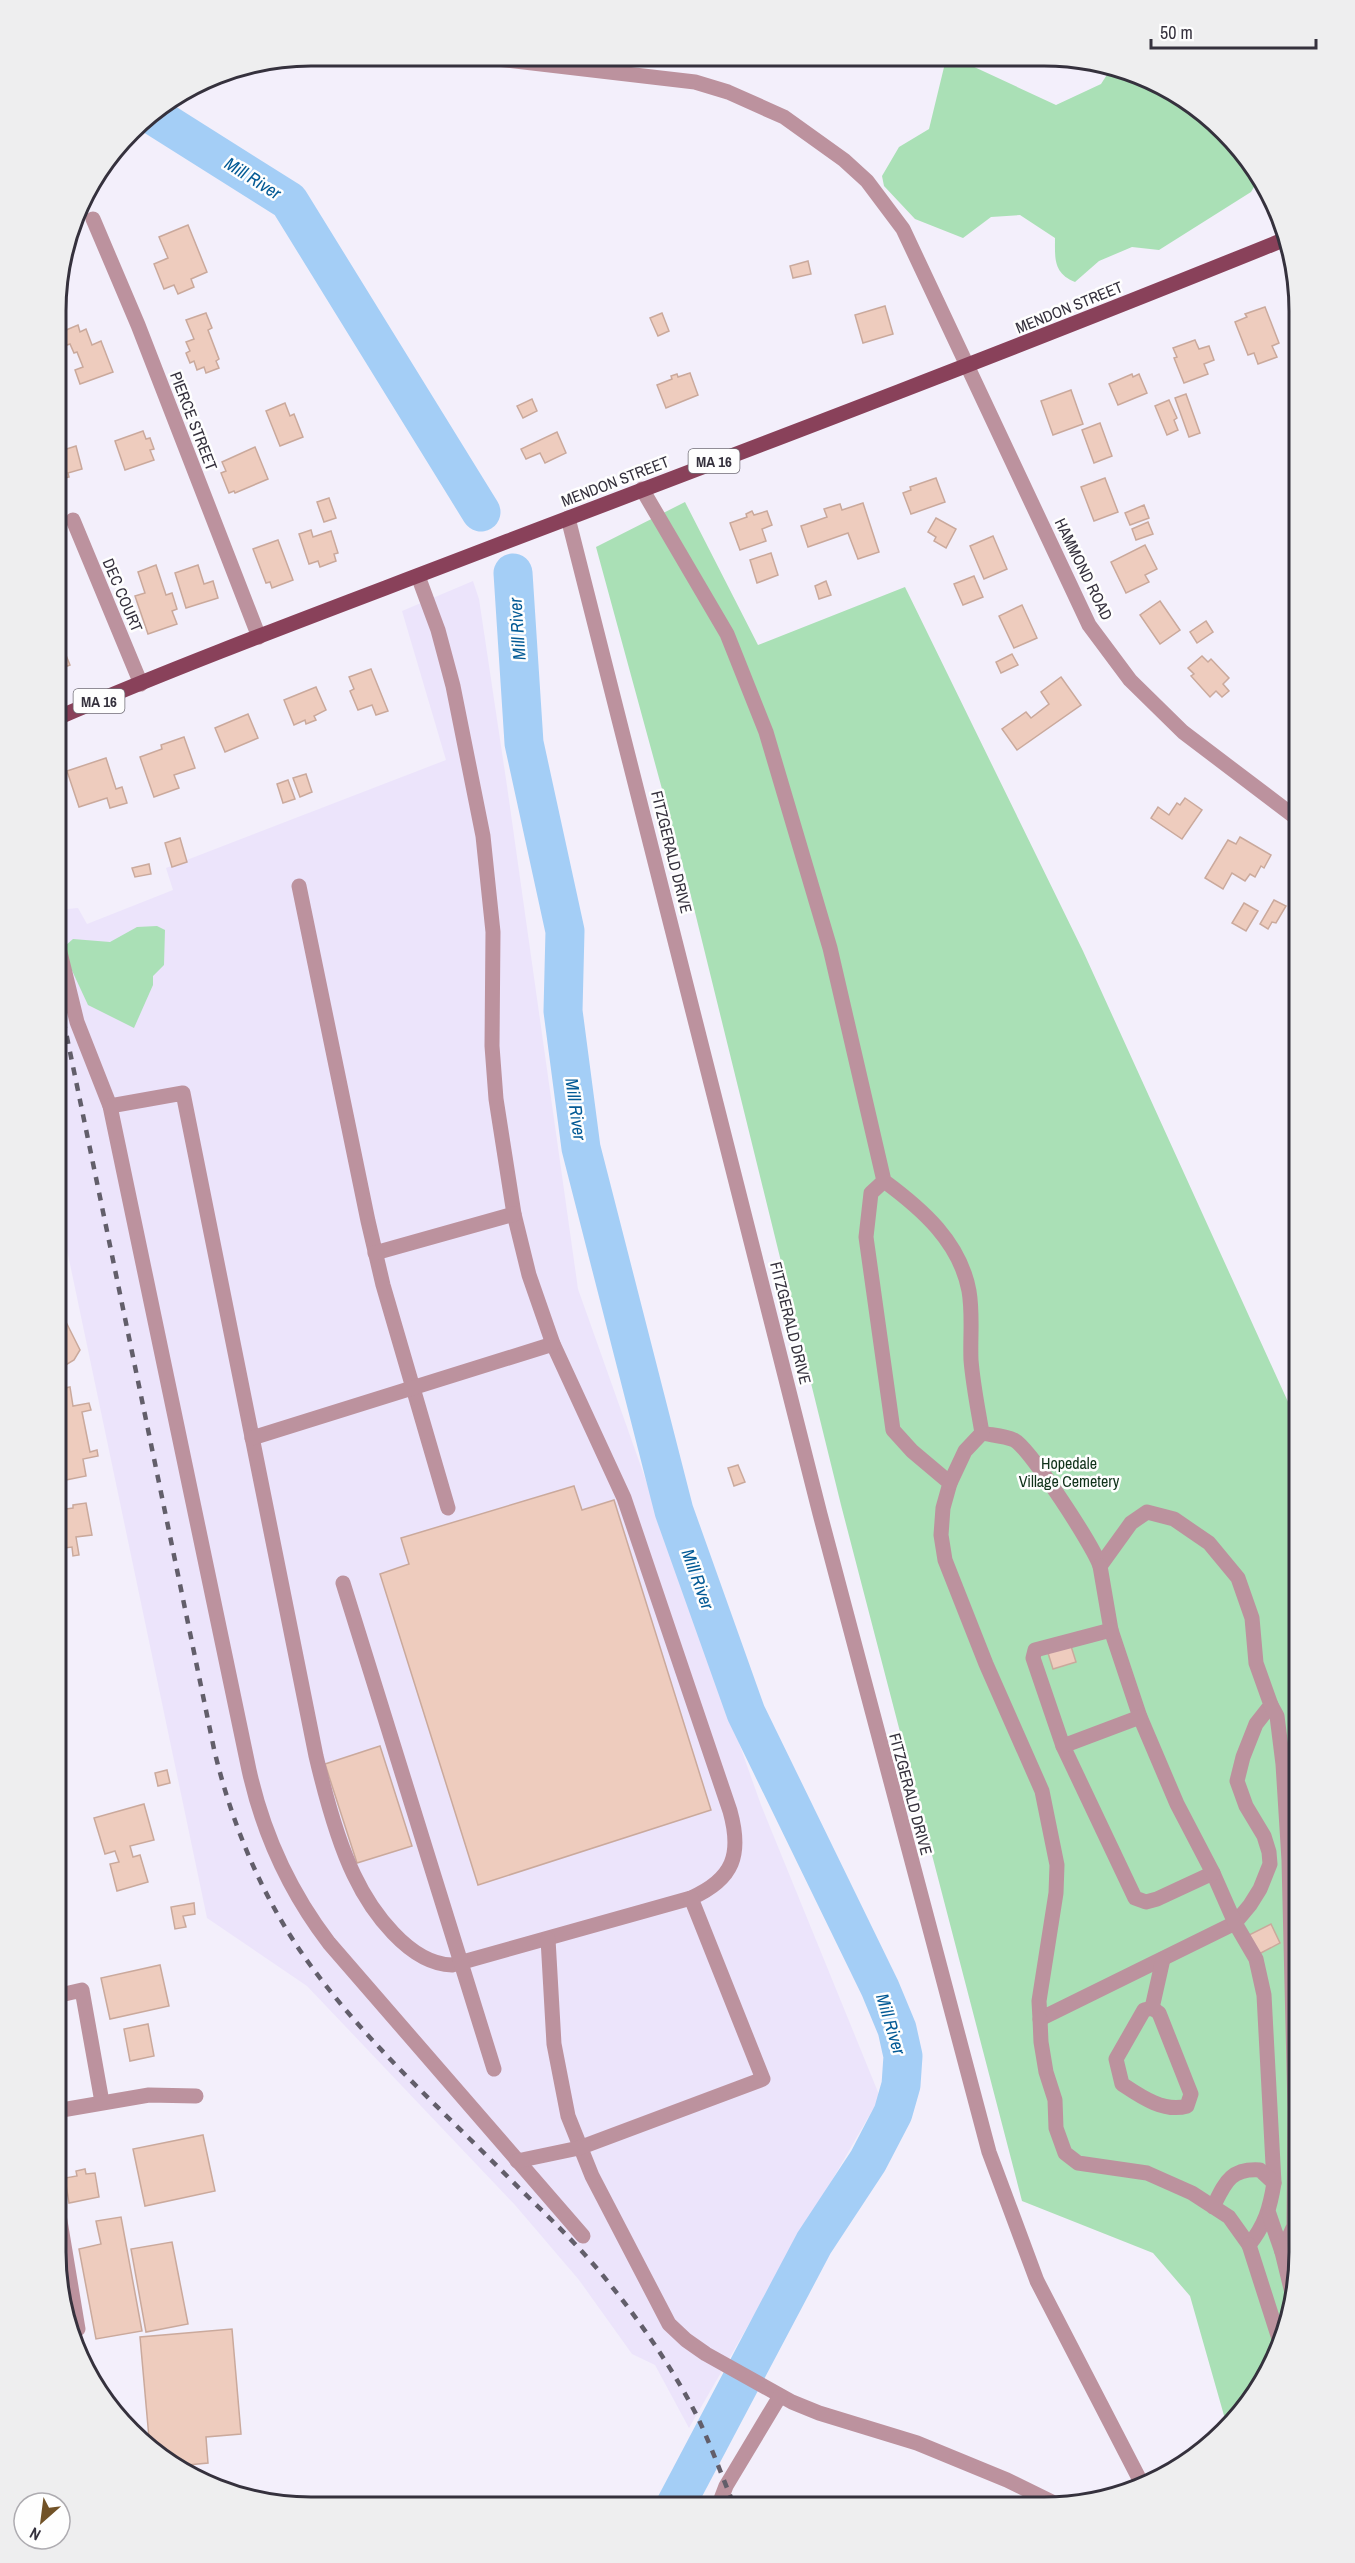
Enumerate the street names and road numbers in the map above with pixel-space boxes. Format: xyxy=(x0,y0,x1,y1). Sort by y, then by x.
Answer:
street label: MENDON STREET xyxy=(1012,276,1126,338)
street label: PIERCE STREET xyxy=(165,368,223,474)
road number: MA 16 xyxy=(688,449,740,473)
street label: MENDON STREET xyxy=(558,450,672,512)
street label: HAMMOND ROAD xyxy=(1050,514,1118,624)
street label: DEC COURT xyxy=(98,555,148,635)
road number: MA 16 xyxy=(74,689,124,713)
street label: FITZGERALD DRIVE xyxy=(646,788,698,916)
street label: FITZGERALD DRIVE xyxy=(765,1259,817,1387)
street label: FITZGERALD DRIVE xyxy=(884,1731,938,1857)

